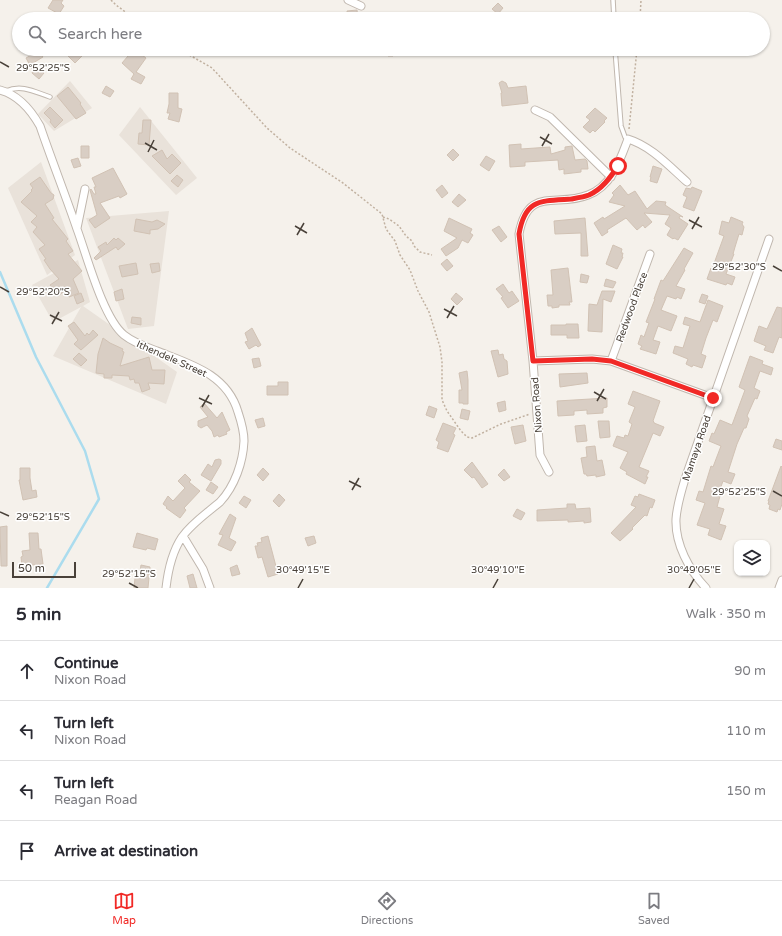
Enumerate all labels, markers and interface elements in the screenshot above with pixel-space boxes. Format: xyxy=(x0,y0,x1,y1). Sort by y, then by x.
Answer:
search box xyxy=(12,12,770,56)
icon: search xyxy=(26,23,48,45)
text: Search here xyxy=(58,25,142,43)
text: 29°52'25"S xyxy=(16,62,70,74)
route start xyxy=(609,157,627,175)
text: 29°52'30"S xyxy=(712,261,766,273)
street label: Redwood Place xyxy=(614,270,650,344)
text: 29°52'20"S xyxy=(16,286,70,298)
street label: Ithendele Street xyxy=(135,338,209,380)
street label: Nixon Road xyxy=(529,377,545,433)
route end xyxy=(704,389,722,407)
street label: Mamaya Road xyxy=(680,414,714,483)
text: 29°52'25"S xyxy=(712,486,766,498)
text: 29°52'15"S xyxy=(16,511,70,523)
map controls xyxy=(734,540,770,576)
button: layers xyxy=(734,540,770,576)
scale bar xyxy=(12,560,76,579)
text: 50 m xyxy=(18,562,45,575)
text: 30°49'15"E xyxy=(276,564,330,576)
text: 30°49'10"E xyxy=(471,564,525,576)
text: 30°49'05"E xyxy=(667,564,721,576)
text: 29°52'15"S xyxy=(102,568,156,580)
text: 5 min xyxy=(16,604,61,625)
text: Walk · 350 m xyxy=(686,606,766,622)
text: Continue xyxy=(54,654,118,672)
icon: ahead xyxy=(16,660,38,682)
text: 90 m xyxy=(734,663,766,679)
text: Nixon Road xyxy=(54,672,126,688)
text: Turn left xyxy=(54,714,114,732)
icon: left xyxy=(16,720,38,742)
text: 110 m xyxy=(726,723,766,739)
text: Nixon Road xyxy=(54,732,126,748)
text: Turn left xyxy=(54,774,114,792)
icon: left xyxy=(16,780,38,802)
text: 150 m xyxy=(726,783,766,799)
text: Reagan Road xyxy=(54,792,137,808)
icon: arrive xyxy=(16,840,38,862)
text: Arrive at destination xyxy=(54,842,198,860)
tab: Map xyxy=(112,890,136,927)
tab: Directions xyxy=(361,890,413,927)
tab: Saved xyxy=(638,890,670,927)

